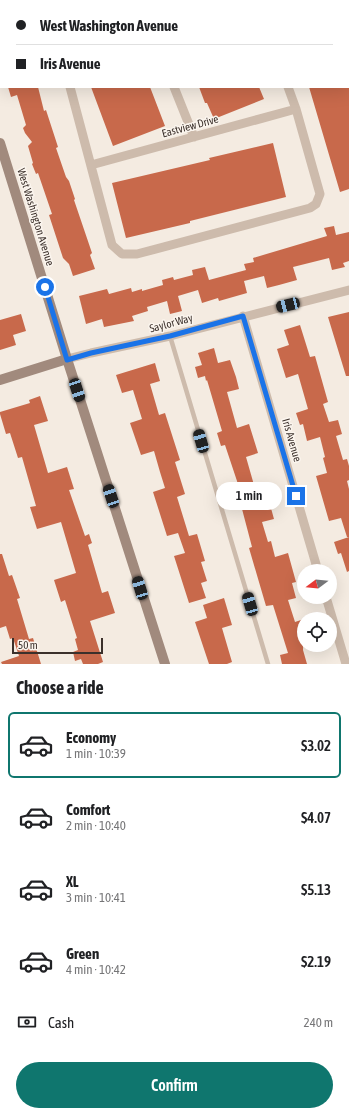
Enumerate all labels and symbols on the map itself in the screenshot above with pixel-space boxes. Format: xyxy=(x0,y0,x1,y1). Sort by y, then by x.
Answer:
street label: Eastview Drive xyxy=(160,113,220,139)
street label: West Washington Avenue xyxy=(15,167,57,267)
route start xyxy=(36,278,54,296)
car xyxy=(275,296,301,314)
street label: Saylor Way xyxy=(148,311,194,335)
car xyxy=(68,377,86,403)
street label: Iris Avenue xyxy=(280,417,304,463)
car xyxy=(192,428,210,454)
callout: 1 min xyxy=(216,482,282,510)
car xyxy=(102,483,120,509)
route end xyxy=(287,487,305,505)
north arrow xyxy=(297,564,337,604)
car xyxy=(131,575,149,601)
car xyxy=(241,591,259,617)
scale bar xyxy=(12,636,103,655)

